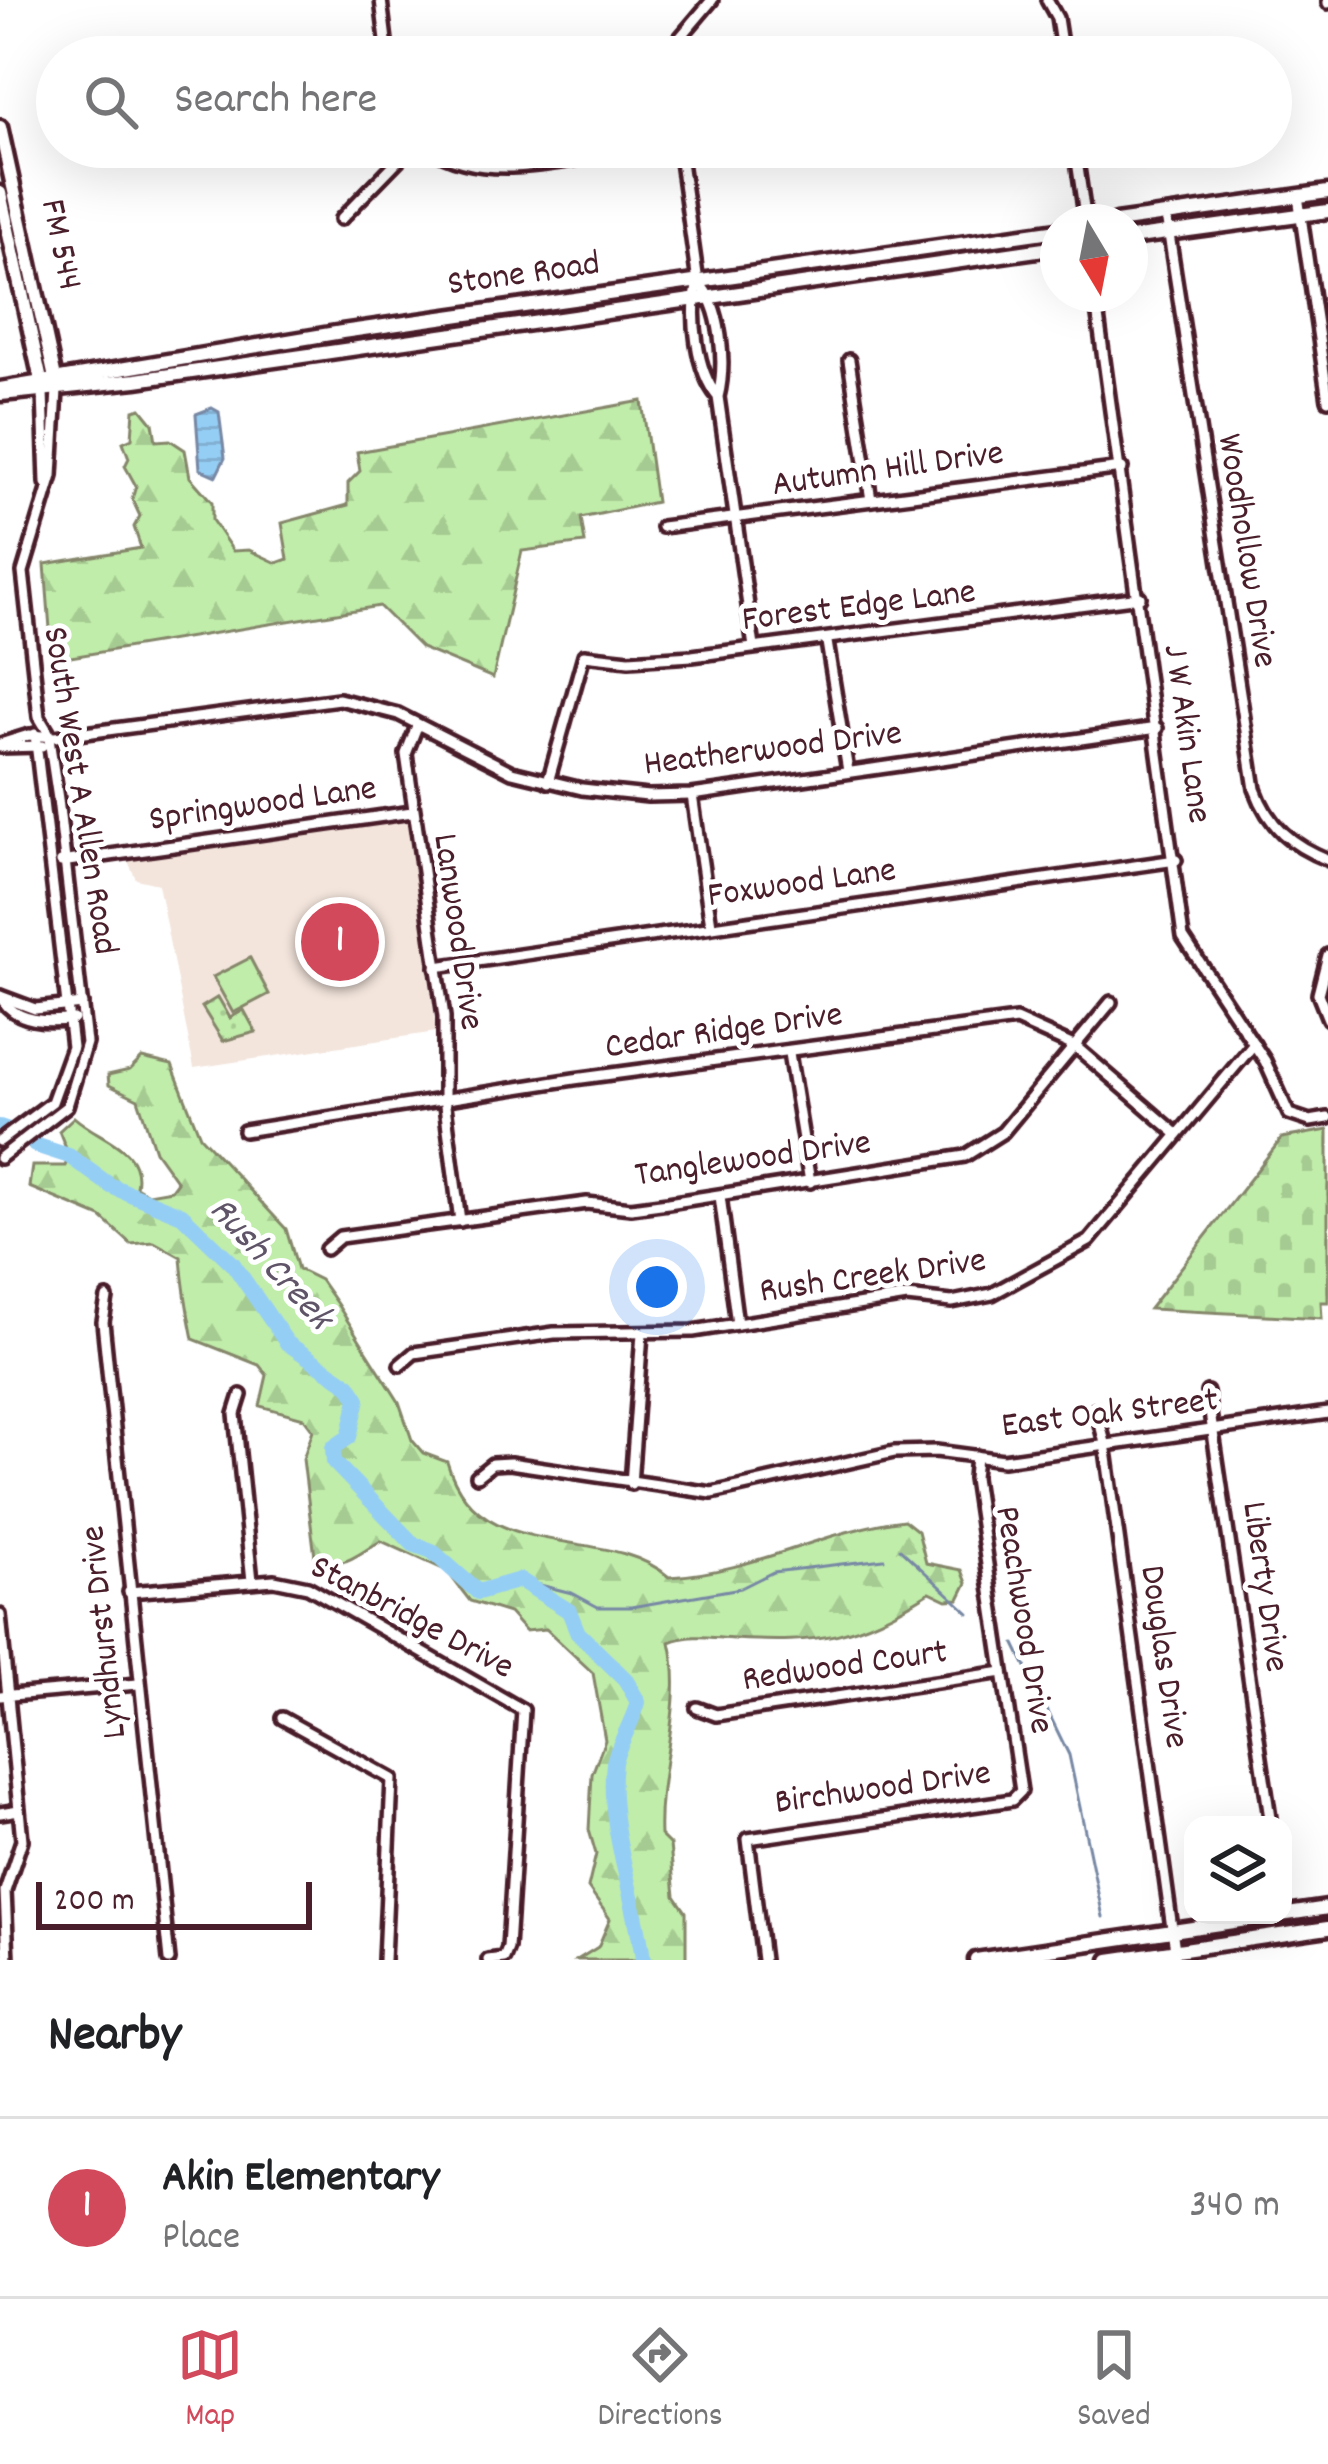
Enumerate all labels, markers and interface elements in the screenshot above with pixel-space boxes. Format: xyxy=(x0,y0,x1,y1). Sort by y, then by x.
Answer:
search box xyxy=(36,36,1292,168)
icon: search xyxy=(78,69,144,135)
text: Search here xyxy=(174,70,377,134)
street label: FM 544 xyxy=(24,195,94,295)
north arrow xyxy=(1040,204,1148,312)
street label: Stone Road xyxy=(445,240,603,312)
street label: Autumn Hill Drive xyxy=(769,429,1007,513)
street label: Woodhollow Drive xyxy=(1201,430,1289,672)
street label: Forest Edge Lane xyxy=(739,568,979,648)
street label: South West A Allen Road xyxy=(26,623,130,959)
street label: J W Akin Lane xyxy=(1147,641,1223,827)
street label: Heatherwood Drive xyxy=(641,709,905,793)
street label: Springwood Lane xyxy=(146,764,380,848)
street label: Lanwood Drive xyxy=(416,830,496,1034)
street label: Foxwood Lane xyxy=(704,846,900,924)
pin: 1 xyxy=(301,897,379,987)
street label: Cedar Ridge Drive xyxy=(602,991,846,1075)
street label: Tanglewood Drive xyxy=(632,1119,874,1203)
water label: Rush Creek xyxy=(194,1186,346,1346)
street label: Rush Creek Drive xyxy=(756,1236,990,1320)
your location xyxy=(627,1257,687,1317)
street label: East Oak Street xyxy=(999,1376,1221,1454)
street label: Liberty Drive xyxy=(1225,1498,1301,1676)
street label: Peachwood Drive xyxy=(978,1502,1066,1738)
street label: Lyndhurst Drive xyxy=(69,1523,143,1741)
street label: Stanbridge Drive xyxy=(300,1543,522,1695)
street label: Douglas Drive xyxy=(1123,1562,1201,1752)
street label: Redwood Court xyxy=(739,1628,951,1708)
street label: Birchwood Drive xyxy=(772,1749,994,1831)
map controls xyxy=(1184,1816,1292,1924)
button: layers xyxy=(1184,1816,1292,1924)
scale bar xyxy=(36,1876,312,1929)
text: 200 m xyxy=(54,1879,135,1926)
text: Nearby xyxy=(48,2002,181,2074)
text: Akin Elementary xyxy=(162,2148,439,2212)
text: 1 xyxy=(83,2180,91,2235)
text: 340 m xyxy=(1190,2180,1280,2235)
text: Place xyxy=(162,2212,240,2267)
tab: Map xyxy=(177,2322,243,2441)
tab: Directions xyxy=(598,2322,723,2441)
tab: Saved xyxy=(1077,2322,1151,2441)

